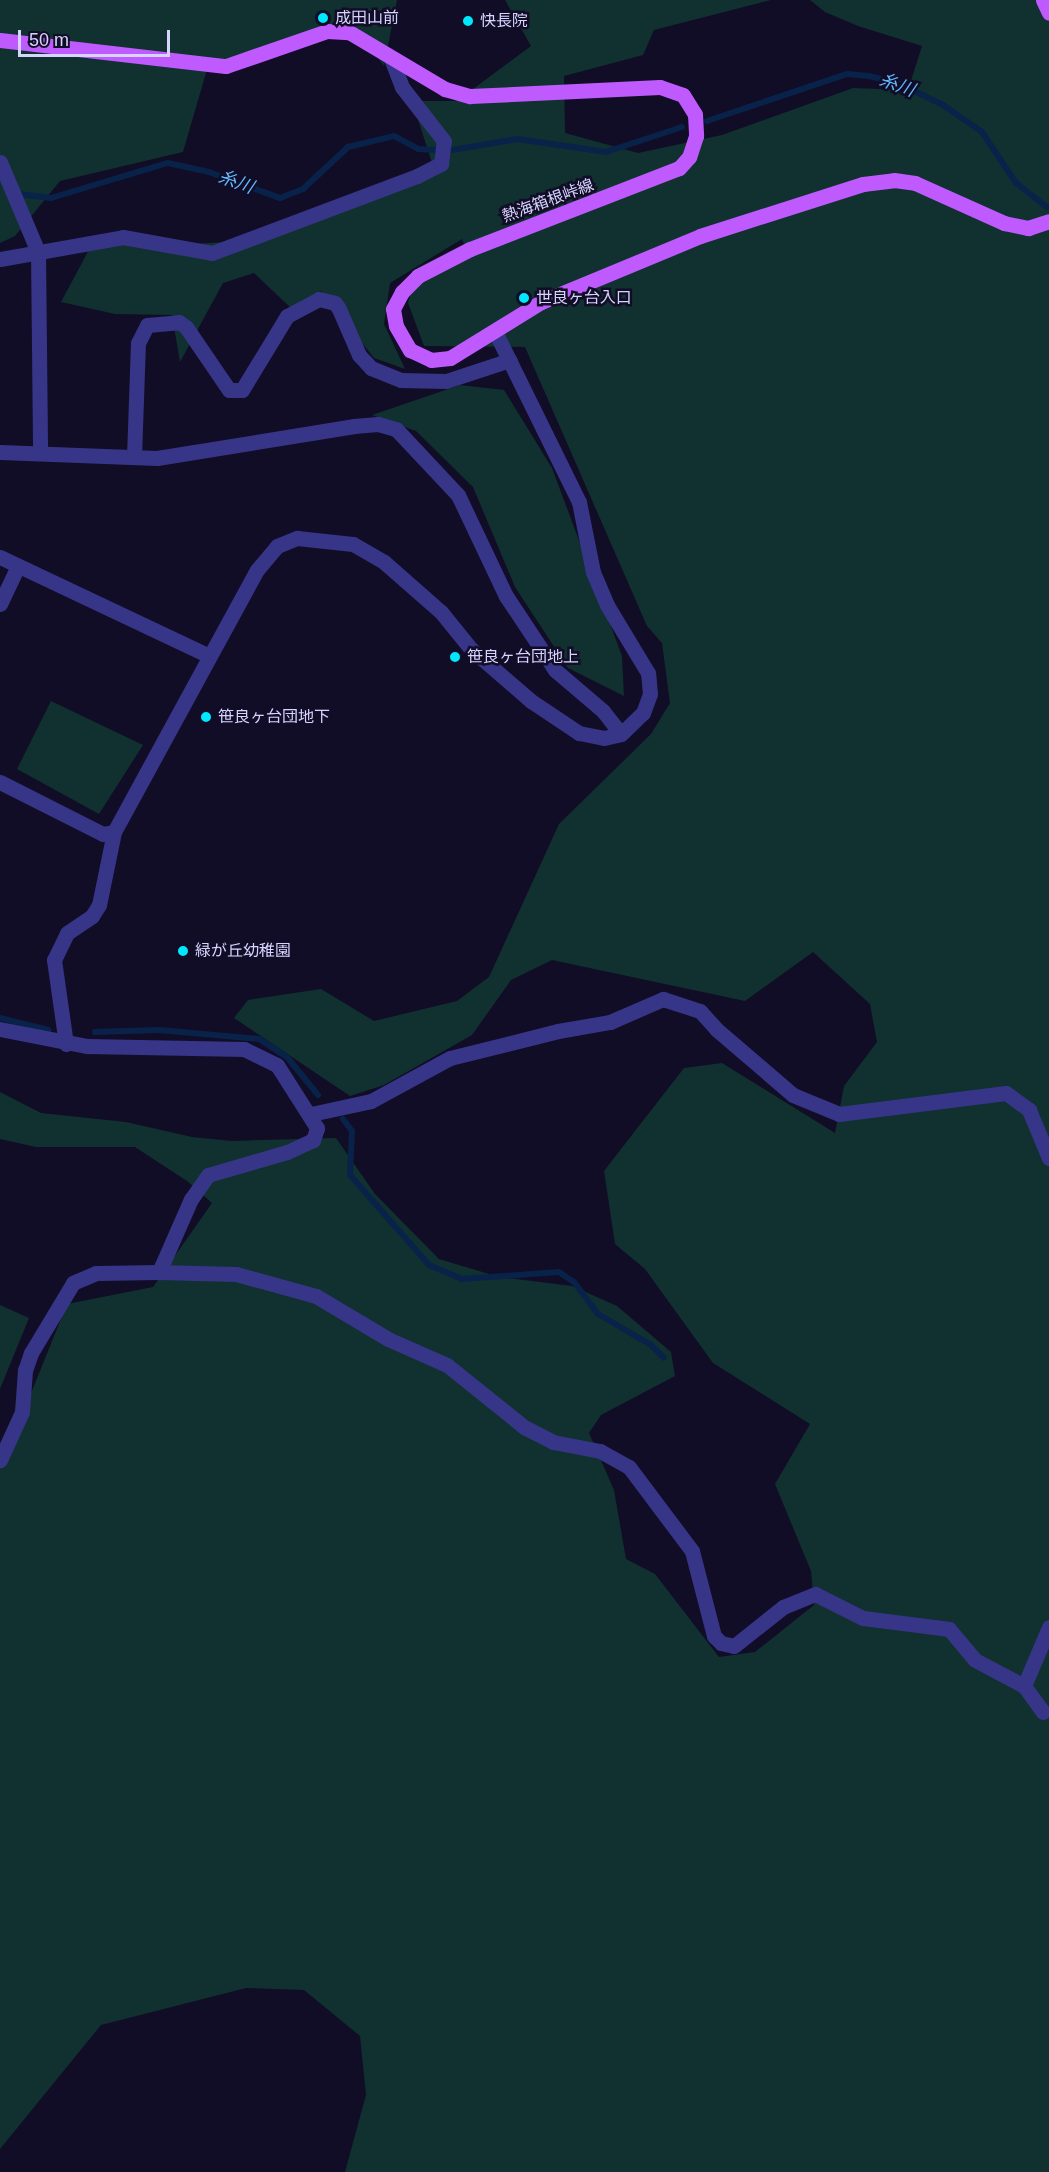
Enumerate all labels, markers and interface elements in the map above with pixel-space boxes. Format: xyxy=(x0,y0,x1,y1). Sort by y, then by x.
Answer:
place label: 成田山前 xyxy=(335,8,399,28)
marker: 成田山前 xyxy=(316,11,330,25)
place label: 快長院 xyxy=(480,11,528,31)
marker: 快長院 xyxy=(461,14,475,28)
scale bar xyxy=(21,18,172,56)
text: 50 m xyxy=(29,30,69,50)
water label: 糸川 xyxy=(876,69,918,101)
water label: 糸川 xyxy=(215,166,257,198)
street label: 熱海箱根峠線 xyxy=(500,176,596,226)
place label: 世良ヶ台入口 xyxy=(536,288,632,308)
marker: 世良ヶ台入口 xyxy=(517,291,531,305)
place label: 笹良ヶ台団地上 xyxy=(467,647,579,667)
marker: 笹良ヶ台団地上 xyxy=(448,650,462,664)
place label: 笹良ヶ台団地下 xyxy=(218,707,330,727)
marker: 笹良ヶ台団地下 xyxy=(199,710,213,724)
place label: 緑が丘幼稚園 xyxy=(195,941,291,961)
marker: 緑が丘幼稚園 xyxy=(176,944,190,958)

